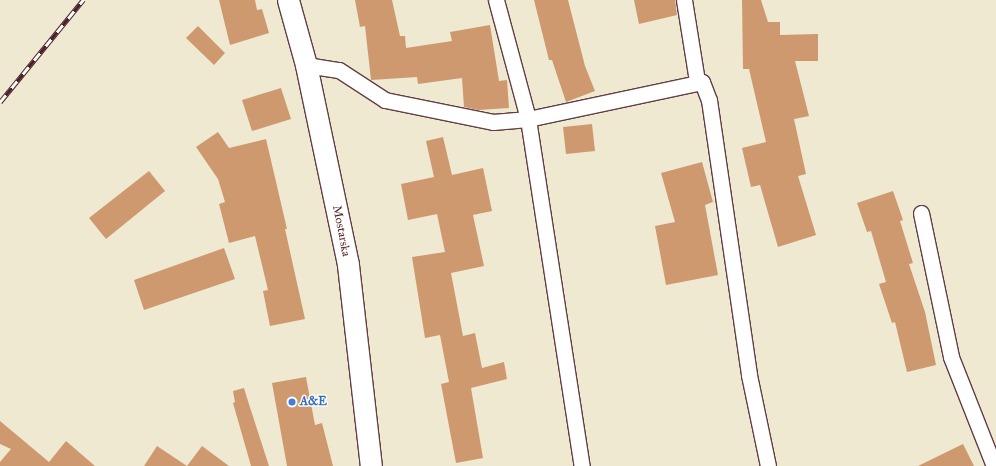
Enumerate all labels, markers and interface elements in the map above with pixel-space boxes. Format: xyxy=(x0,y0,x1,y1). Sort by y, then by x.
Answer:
street label: Mostarska xyxy=(329,204,353,258)
place label: A&E xyxy=(300,395,327,409)
marker: A&E xyxy=(287,397,297,407)

